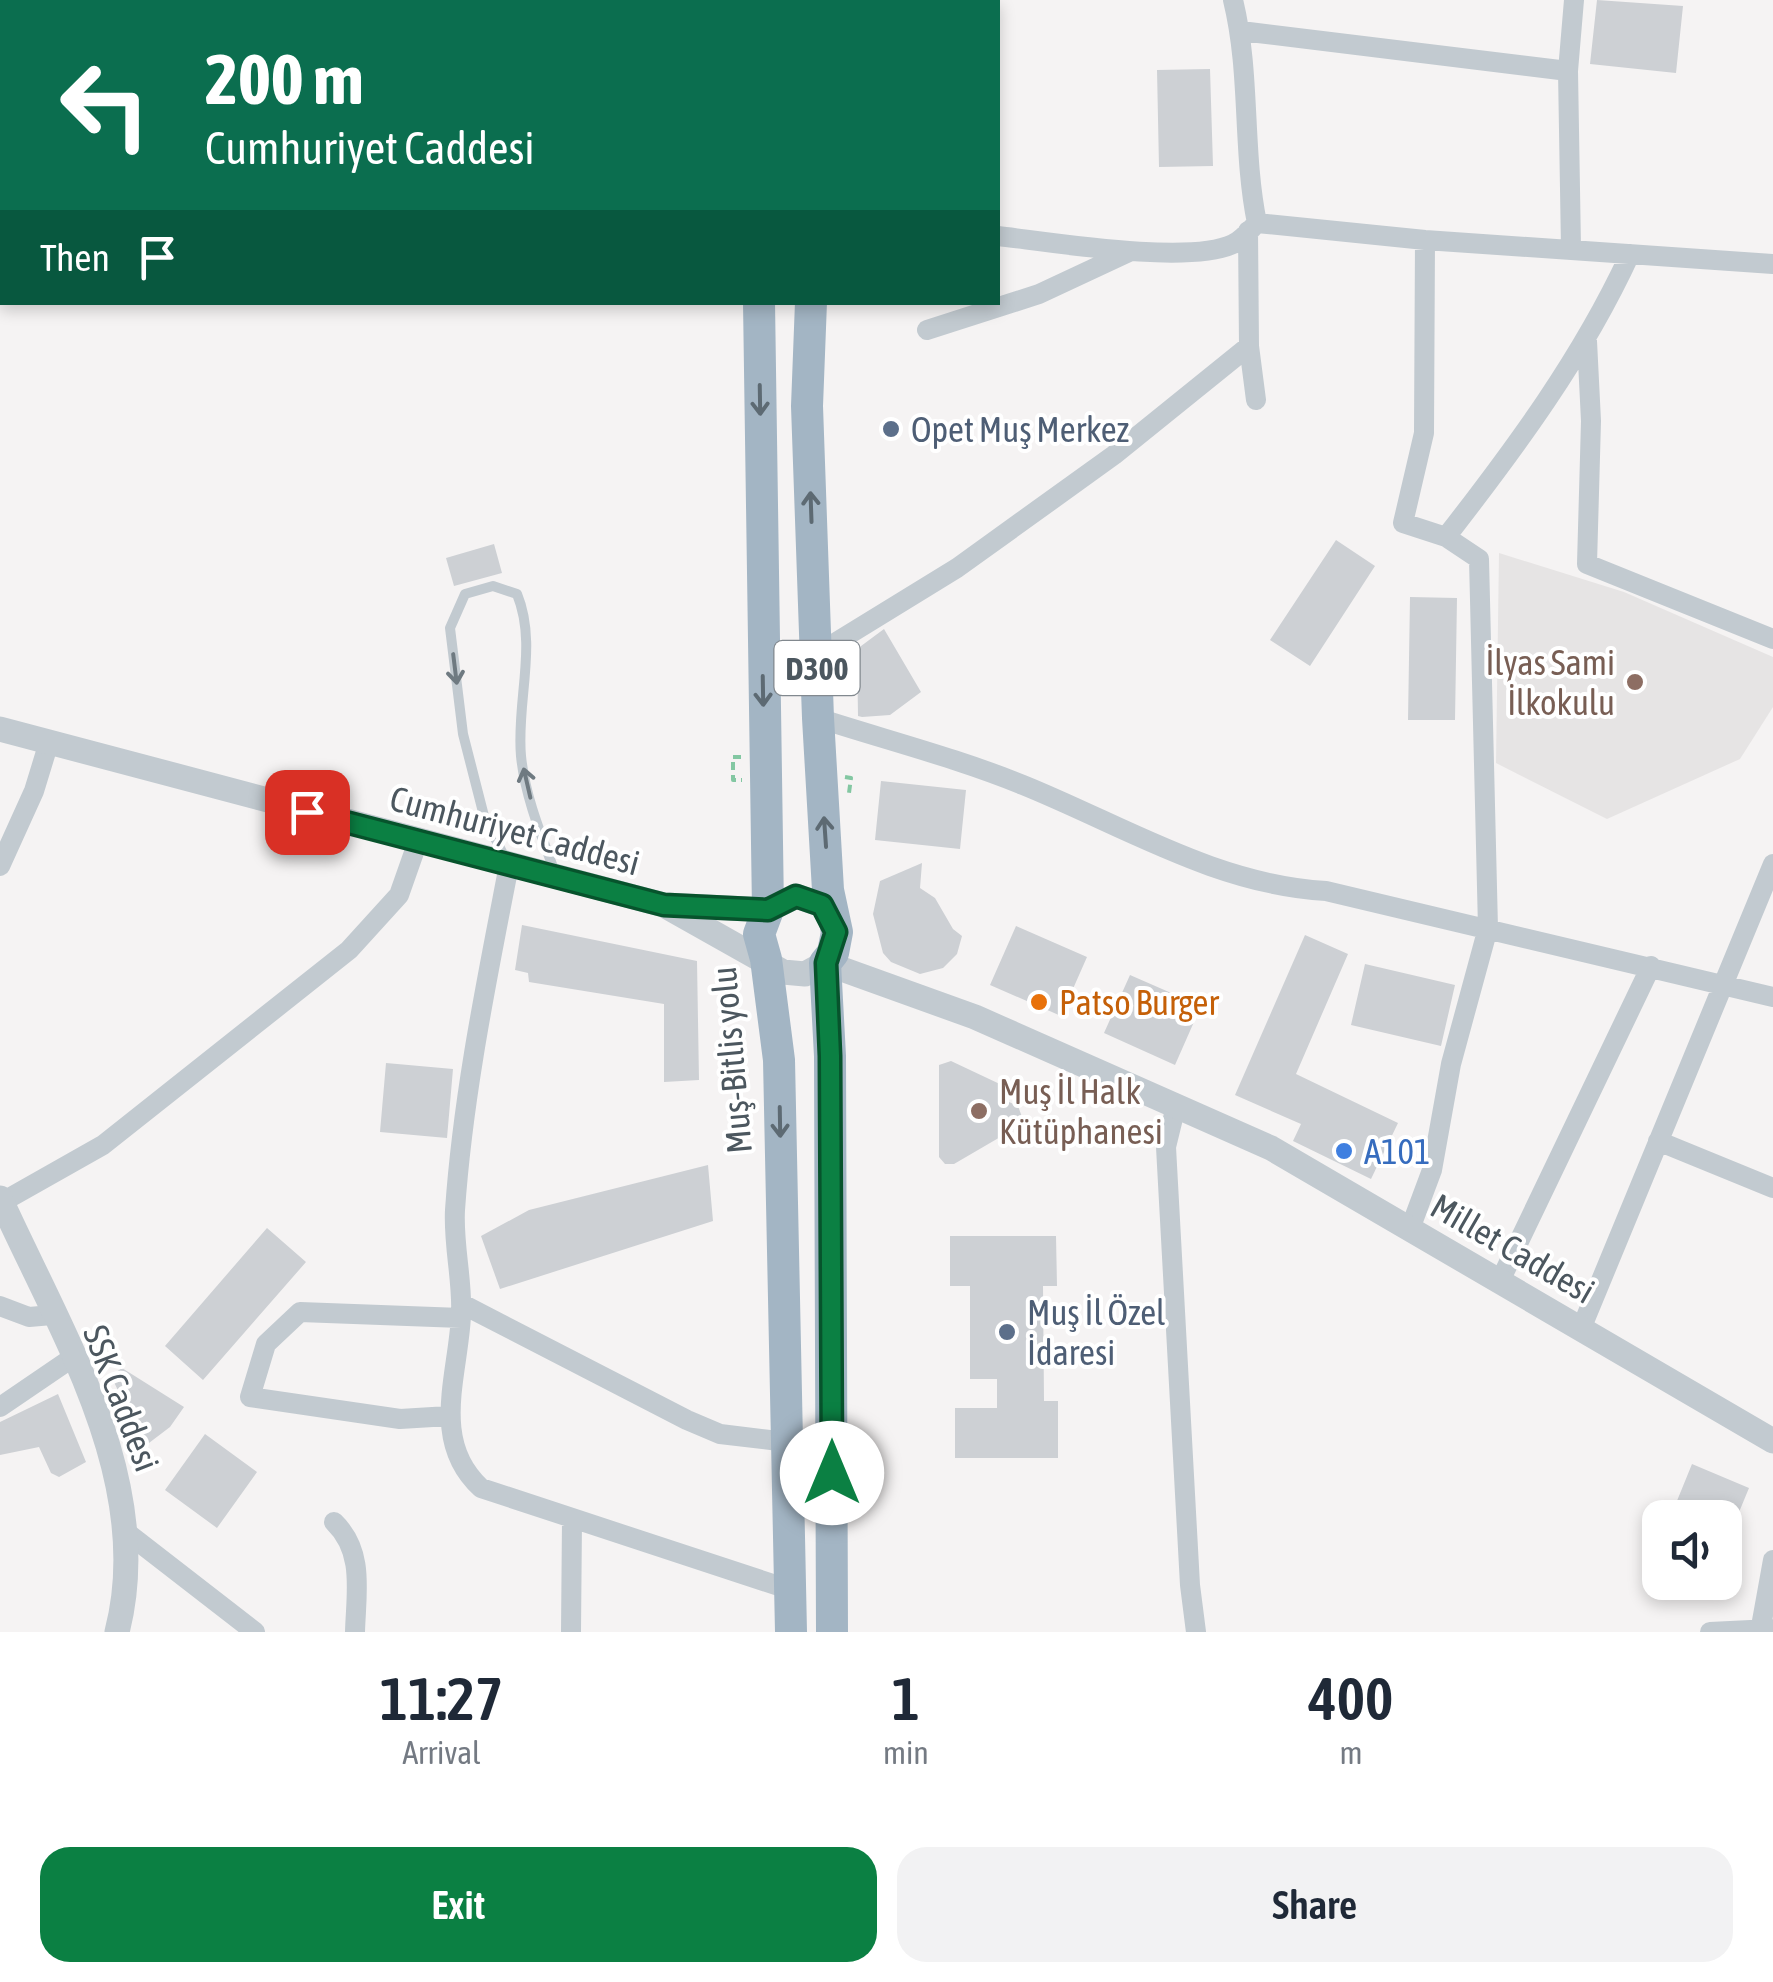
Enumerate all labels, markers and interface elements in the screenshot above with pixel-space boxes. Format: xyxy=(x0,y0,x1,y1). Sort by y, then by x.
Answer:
text: 200 m xyxy=(205,39,364,119)
icon: left xyxy=(40,40,170,170)
text: Cumhuriyet Caddesi xyxy=(205,122,535,174)
icon: arrive xyxy=(130,230,185,285)
text: Then xyxy=(40,236,110,279)
one-way arrow xyxy=(750,382,770,415)
place label: Opet Muş Merkez xyxy=(911,409,1130,449)
marker: Opet Muş Merkez xyxy=(880,418,902,440)
one-way arrow xyxy=(802,492,821,524)
road number: D300 xyxy=(774,641,860,695)
place label: İlyas Sami İlkokulu xyxy=(1485,642,1615,722)
one-way arrow xyxy=(446,653,465,685)
marker: İlyas Sami İlkokulu xyxy=(1624,671,1646,693)
one-way arrow xyxy=(754,674,772,707)
one-way arrow xyxy=(517,768,535,800)
pin xyxy=(265,770,350,855)
street label: Cumhuriyet Caddesi xyxy=(386,777,644,883)
icon: arrive xyxy=(280,785,335,840)
one-way arrow xyxy=(815,816,834,848)
street label: Muş-Bitlis yolu xyxy=(703,965,759,1155)
place label: Patso Burger xyxy=(1059,982,1219,1022)
marker: Patso Burger xyxy=(1028,991,1050,1013)
place label: Muş İl Halk Kütüphanesi xyxy=(999,1071,1163,1151)
marker: Muş İl Halk Kütüphanesi xyxy=(968,1100,990,1122)
one-way arrow xyxy=(770,1104,790,1137)
place label: A101 xyxy=(1364,1131,1431,1171)
marker: A101 xyxy=(1333,1140,1355,1162)
street label: Millet Caddesi xyxy=(1424,1185,1602,1311)
place label: Muş İl Özel İdaresi xyxy=(1027,1292,1165,1372)
street label: SSK Caddesi xyxy=(76,1319,168,1477)
marker: Muş İl Özel İdaresi xyxy=(996,1321,1018,1343)
position arrow xyxy=(780,1421,884,1525)
map controls xyxy=(1642,1500,1742,1600)
button: sound xyxy=(1642,1500,1742,1600)
text: 11:27 xyxy=(380,1664,503,1733)
text: 1 xyxy=(892,1664,920,1733)
text: 400 xyxy=(1309,1664,1393,1733)
text: Arrival xyxy=(402,1734,481,1771)
text: min xyxy=(883,1734,929,1771)
text: m xyxy=(1339,1734,1362,1771)
button: Exit xyxy=(40,1847,877,1962)
button: Share xyxy=(897,1847,1733,1962)

